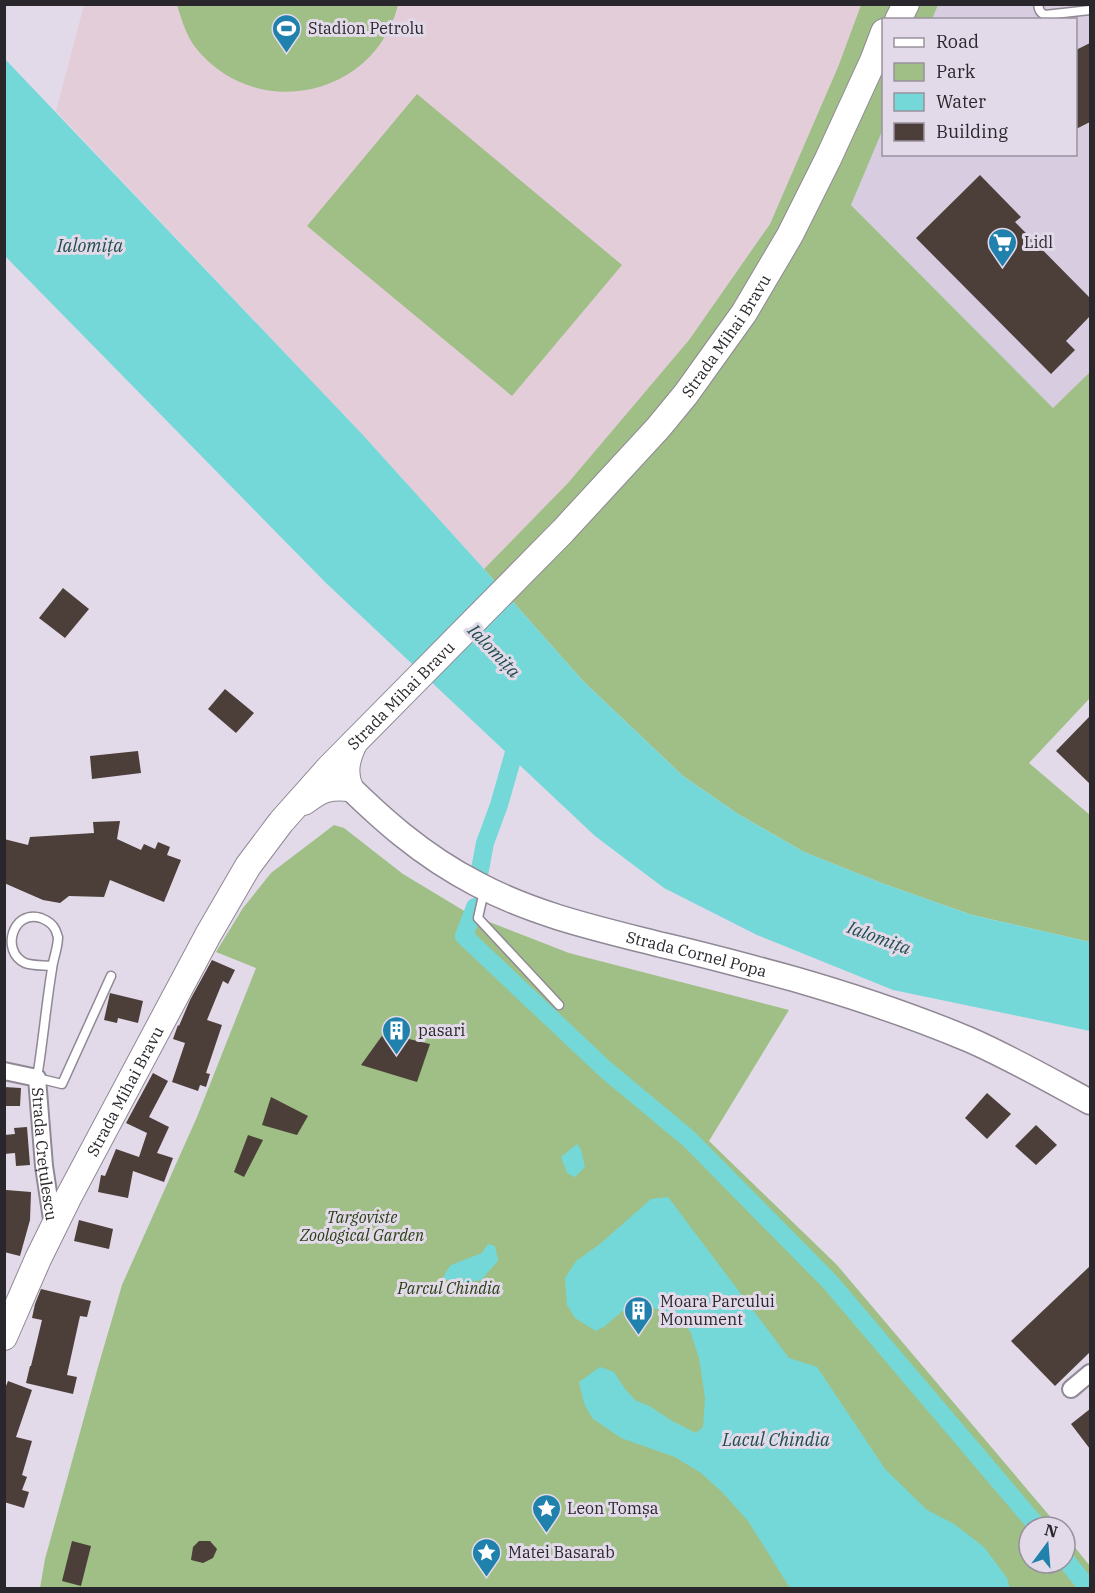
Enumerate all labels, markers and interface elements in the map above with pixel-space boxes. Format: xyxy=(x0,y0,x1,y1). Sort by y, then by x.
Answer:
sports icon: Stadion Petrolu xyxy=(271,12,303,54)
place label: Stadion Petrolu xyxy=(308,18,424,38)
legend xyxy=(882,18,1077,156)
text: Road xyxy=(936,30,979,53)
text: Park xyxy=(936,60,976,83)
text: Water xyxy=(936,90,986,113)
text: Building xyxy=(936,120,1008,143)
supermarket icon: Lidl xyxy=(987,226,1019,268)
place label: Lidl xyxy=(1024,232,1053,252)
water label: Ialomița xyxy=(56,234,123,257)
street label: Strada Mihai Bravu xyxy=(677,270,775,401)
water label: Ialomița xyxy=(462,618,526,683)
street label: Strada Mihai Bravu xyxy=(343,637,459,754)
water label: Ialomița xyxy=(843,915,914,960)
street label: Strada Cornel Popa xyxy=(624,926,769,981)
building icon: pasari xyxy=(381,1014,413,1056)
place label: pasari xyxy=(418,1020,465,1040)
street label: Strada Mihai Bravu xyxy=(82,1023,168,1160)
street label: Strada Crețulescu xyxy=(28,1086,62,1222)
park label: Targoviste Zoological Garden xyxy=(299,1207,424,1245)
park label: Parcul Chindia xyxy=(397,1278,501,1298)
place label: Moara Parcului Monument xyxy=(660,1291,775,1329)
building icon: Moara Parcului Monument xyxy=(623,1294,655,1336)
water label: Lacul Chindia xyxy=(721,1428,830,1451)
place icon: Leon Tomșa xyxy=(530,1492,562,1534)
place label: Leon Tomșa xyxy=(567,1498,659,1518)
north arrow xyxy=(1017,1515,1077,1575)
text: N xyxy=(1042,1519,1060,1542)
place icon: Matei Basarab xyxy=(471,1536,503,1578)
place label: Matei Basarab xyxy=(508,1542,615,1562)

